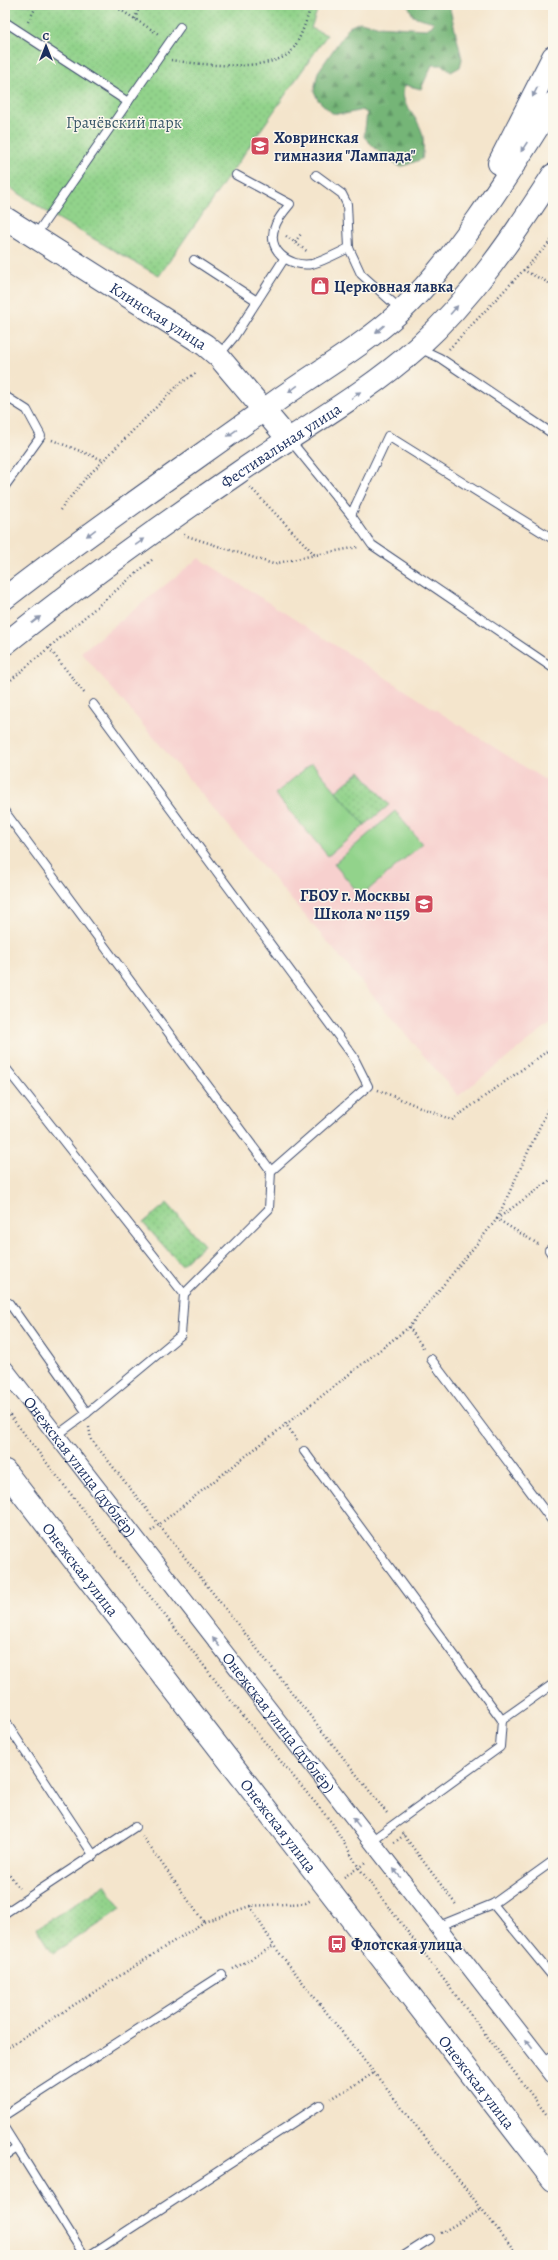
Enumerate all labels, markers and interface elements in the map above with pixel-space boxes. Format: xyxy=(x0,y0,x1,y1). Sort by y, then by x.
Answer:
north arrow xyxy=(26,26,66,66)
text: С xyxy=(43,29,50,44)
one-way arrow xyxy=(532,86,538,98)
park label: Грачёвский парк xyxy=(66,112,182,134)
place label: Ховринская гимназия "Лампада" xyxy=(274,127,416,167)
school or university icon: Ховринская гимназия "Лампада" xyxy=(249,135,271,157)
one-way arrow xyxy=(520,142,528,152)
shop icon: Церковная лавка xyxy=(309,275,331,297)
place label: Церковная лавка xyxy=(334,276,454,298)
street label: Клинская улица xyxy=(105,277,211,356)
one-way arrow xyxy=(450,305,459,315)
one-way arrow xyxy=(375,325,385,334)
one-way arrow xyxy=(288,385,299,393)
one-way arrow xyxy=(351,391,361,399)
street label: Фестивальная улица xyxy=(216,398,346,494)
one-way arrow xyxy=(226,429,237,437)
one-way arrow xyxy=(86,529,97,537)
one-way arrow xyxy=(135,538,145,546)
one-way arrow xyxy=(30,615,41,624)
place label: ГБОУ г. Москвы Школа № 1159 xyxy=(300,885,410,925)
school or university icon: ГБОУ г. Москвы Школа № 1159 xyxy=(413,893,435,915)
street label: Онежская улица (дублёр) xyxy=(18,1392,141,1542)
street label: Онежская улица xyxy=(37,1518,124,1622)
one-way arrow xyxy=(212,1636,221,1647)
street label: Онежская улица (дублёр) xyxy=(217,1648,340,1798)
street label: Онежская улица xyxy=(235,1775,322,1878)
one-way arrow xyxy=(352,1817,360,1827)
one-way arrow xyxy=(392,1868,401,1879)
bus stop icon: Флотская улица xyxy=(326,1933,348,1955)
place label: Флотская улица xyxy=(351,1934,463,1956)
street label: Онежская улица xyxy=(433,2031,520,2134)
one-way arrow xyxy=(525,2038,533,2049)

